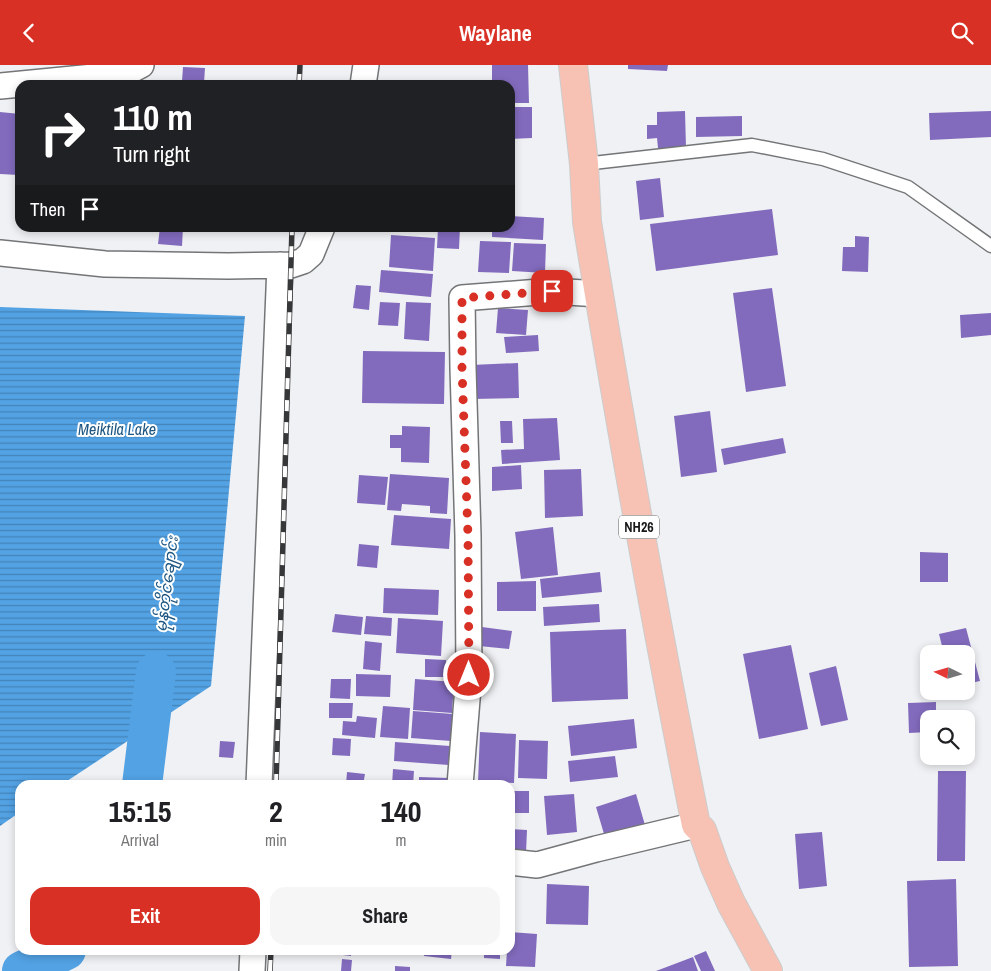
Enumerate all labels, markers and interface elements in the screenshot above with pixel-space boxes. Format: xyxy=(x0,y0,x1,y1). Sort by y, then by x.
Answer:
text: Waylane xyxy=(459,18,532,48)
icon: back xyxy=(15,19,43,47)
icon: search xyxy=(948,19,976,47)
text: 110 m xyxy=(113,94,193,141)
icon: right xyxy=(30,100,95,165)
text: Turn right xyxy=(113,139,190,169)
icon: arrive xyxy=(76,195,104,223)
text: Then xyxy=(30,196,66,222)
pin xyxy=(531,270,573,312)
icon: arrive xyxy=(538,277,566,305)
water label: Meiktila Lake xyxy=(78,418,156,440)
road number: NH26 xyxy=(619,516,659,539)
water label: မုန်တိုင်ချောင်း xyxy=(149,533,186,634)
north arrow xyxy=(920,645,975,700)
map controls xyxy=(920,645,975,765)
position arrow xyxy=(442,648,494,700)
button: search xyxy=(920,710,975,765)
text: 15:15 xyxy=(109,791,171,831)
text: 2 xyxy=(269,791,283,831)
text: 140 xyxy=(380,791,421,831)
text: Arrival xyxy=(121,829,159,851)
text: min xyxy=(265,829,287,851)
text: m xyxy=(395,829,406,851)
button: Exit xyxy=(30,887,260,945)
button: Share xyxy=(270,887,500,945)

